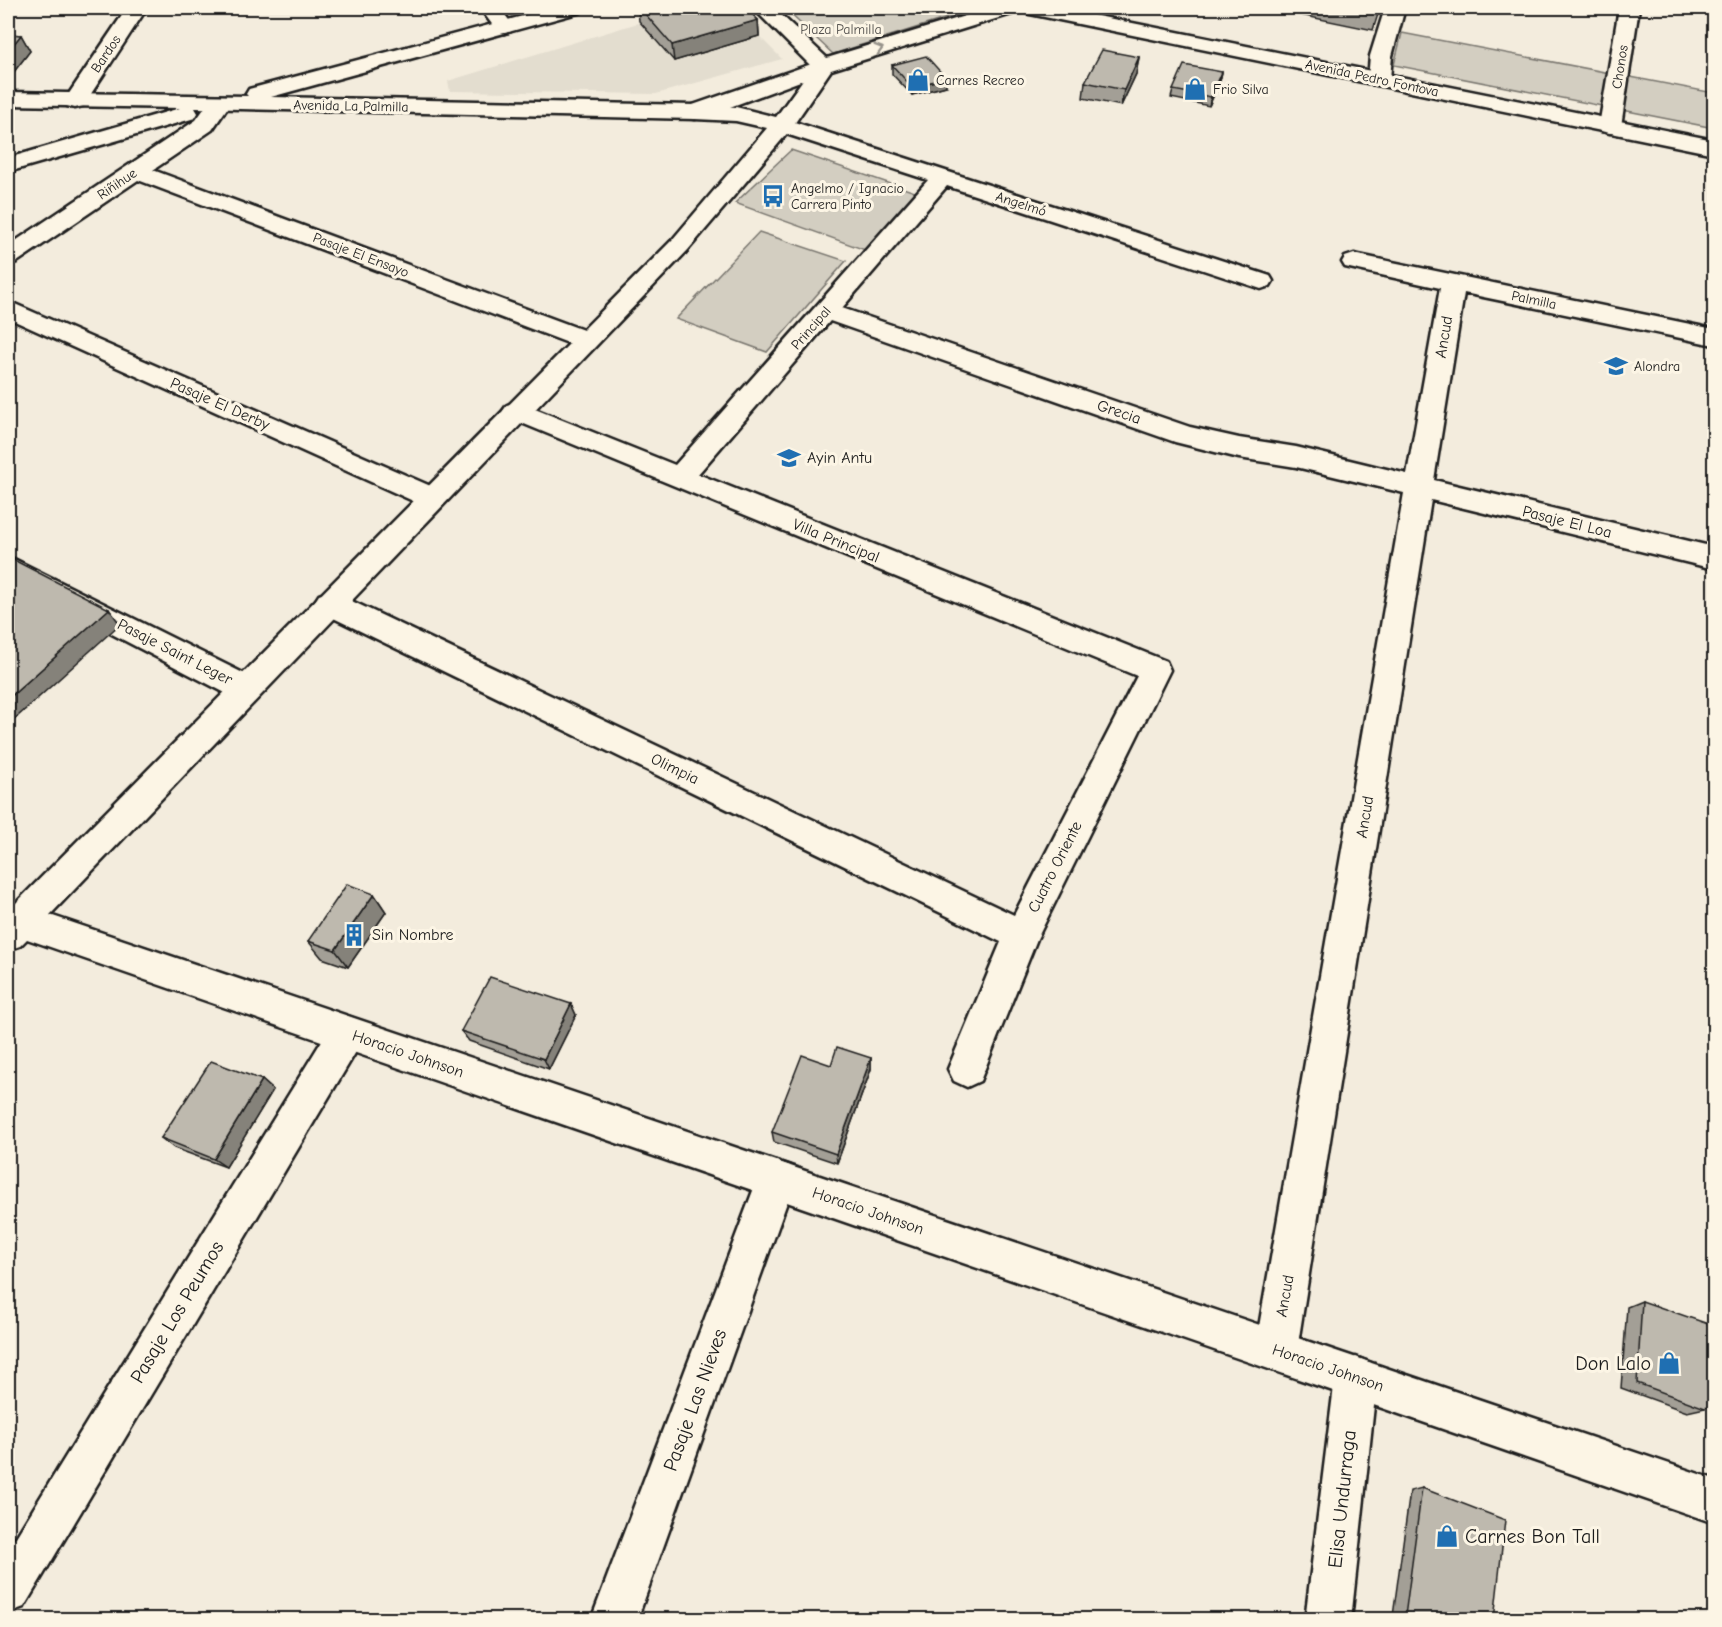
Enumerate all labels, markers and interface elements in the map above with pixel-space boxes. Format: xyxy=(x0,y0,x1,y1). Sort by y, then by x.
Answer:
park label: Plaza Palmilla xyxy=(800,21,882,38)
street label: Bardos xyxy=(87,32,125,76)
one-way arrow xyxy=(873,43,884,56)
street label: Chonos xyxy=(1608,44,1632,90)
street label: Avenida Pedro Fontova xyxy=(1304,56,1440,100)
shop icon: Carnes Recreo xyxy=(905,67,931,93)
place label: Carnes Recreo xyxy=(936,72,1024,89)
shop icon: Frio Silva xyxy=(1182,76,1208,102)
place label: Frio Silva xyxy=(1213,81,1269,98)
street label: Avenida La Palmilla xyxy=(293,96,409,116)
street label: Riñihue xyxy=(94,165,140,203)
place label: Angelmo / Ignacio Carrera Pinto xyxy=(791,180,904,213)
bus stop icon: Angelmo / Ignacio Carrera Pinto xyxy=(760,183,786,209)
street label: Angelmó xyxy=(993,188,1049,220)
street label: Pasaje El Ensayo xyxy=(311,229,411,281)
street label: Palmilla xyxy=(1510,287,1558,313)
street label: Principal xyxy=(788,303,834,353)
street label: Ancud xyxy=(1432,315,1456,359)
school or university icon: Alondra xyxy=(1603,353,1629,379)
place label: Alondra xyxy=(1634,358,1680,375)
street label: Pasaje El Derby xyxy=(167,374,273,434)
street label: Grecia xyxy=(1095,396,1143,428)
school or university icon: Ayin Antu xyxy=(776,445,802,471)
place label: Ayin Antu xyxy=(807,449,872,467)
street label: Pasaje El Loa xyxy=(1520,502,1614,542)
street label: Villa Principal xyxy=(790,515,882,567)
street label: Pasaje Saint Leger xyxy=(115,615,236,689)
street label: Olimpia xyxy=(648,750,702,788)
street label: Ancud xyxy=(1353,795,1377,839)
street label: Cuatro Oriente xyxy=(1024,818,1086,916)
building icon: Sin Nombre xyxy=(341,922,367,948)
place label: Sin Nombre xyxy=(372,926,454,944)
street label: Horacio Johnson xyxy=(350,1027,466,1081)
street label: Horacio Johnson xyxy=(810,1184,926,1238)
street label: Pasaje Los Peumos xyxy=(126,1237,228,1387)
street label: Ancud xyxy=(1272,1274,1298,1318)
street label: Pasaje Las Nieves xyxy=(659,1326,731,1474)
street label: Horacio Johnson xyxy=(1270,1341,1386,1395)
shop icon: Don Lalo xyxy=(1656,1350,1682,1376)
place label: Don Lalo xyxy=(1575,1352,1651,1375)
street label: Elisa Undurraga xyxy=(1323,1429,1361,1569)
shop icon: Carnes Bon Tall xyxy=(1434,1523,1460,1549)
place label: Carnes Bon Tall xyxy=(1465,1525,1600,1548)

